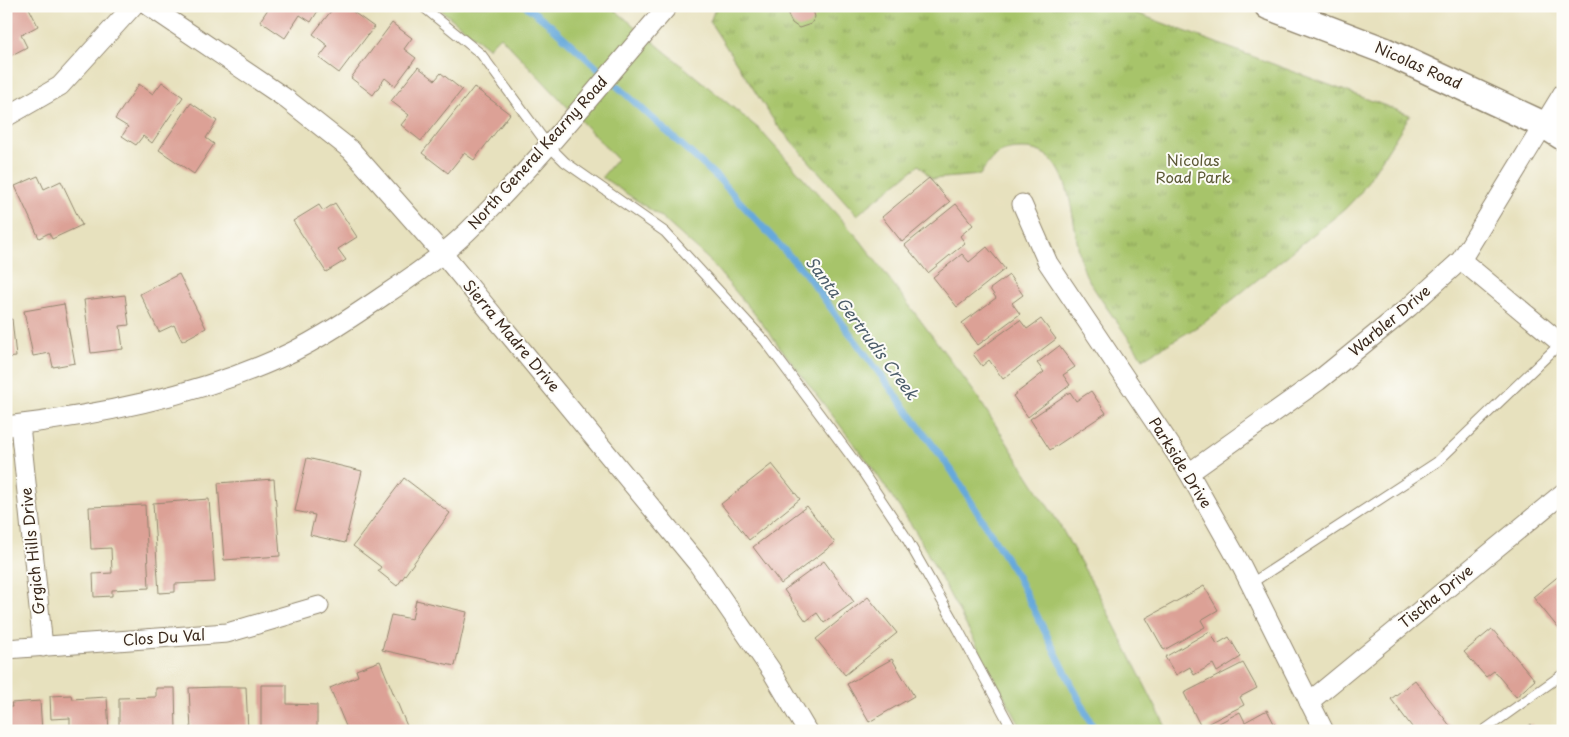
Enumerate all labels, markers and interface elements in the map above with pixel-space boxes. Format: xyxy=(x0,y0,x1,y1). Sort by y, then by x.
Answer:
street label: Nicolas Road xyxy=(1371,35,1466,94)
street label: North General Kearny Road xyxy=(462,70,612,234)
park label: Nicolas Road Park xyxy=(1155,148,1231,188)
water label: Santa Gertrudis Creek xyxy=(801,251,926,405)
street label: Sierra Madre Drive xyxy=(458,274,566,396)
street label: Warbler Drive xyxy=(1343,279,1435,361)
street label: Parkside Drive xyxy=(1144,412,1218,512)
street label: Grgich Hills Drive xyxy=(13,486,50,616)
street label: Tischa Drive xyxy=(1393,559,1477,633)
street label: Clos Du Val xyxy=(122,622,206,651)

